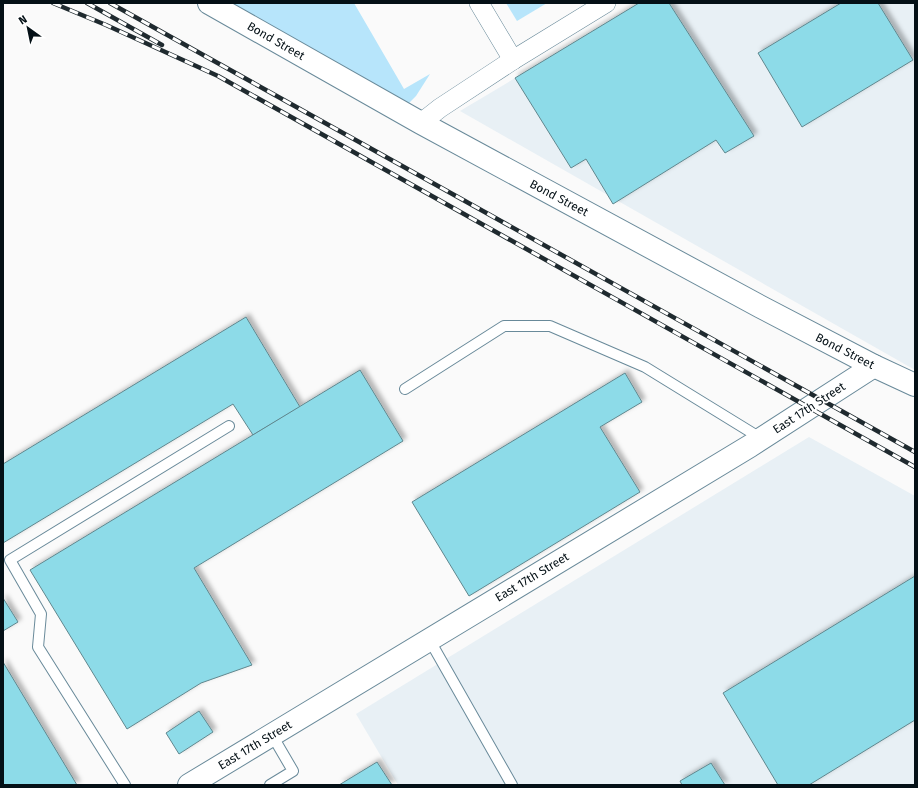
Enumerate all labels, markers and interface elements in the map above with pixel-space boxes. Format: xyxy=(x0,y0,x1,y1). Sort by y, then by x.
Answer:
north arrow xyxy=(8,8,48,48)
text: N xyxy=(16,13,29,27)
street label: Bond Street xyxy=(245,19,308,63)
street label: Bond Street xyxy=(527,177,591,220)
street label: Bond Street xyxy=(813,330,877,372)
street label: East 17th Street xyxy=(770,379,848,437)
street label: East 17th Street xyxy=(493,549,572,604)
street label: East 17th Street xyxy=(216,717,295,772)

